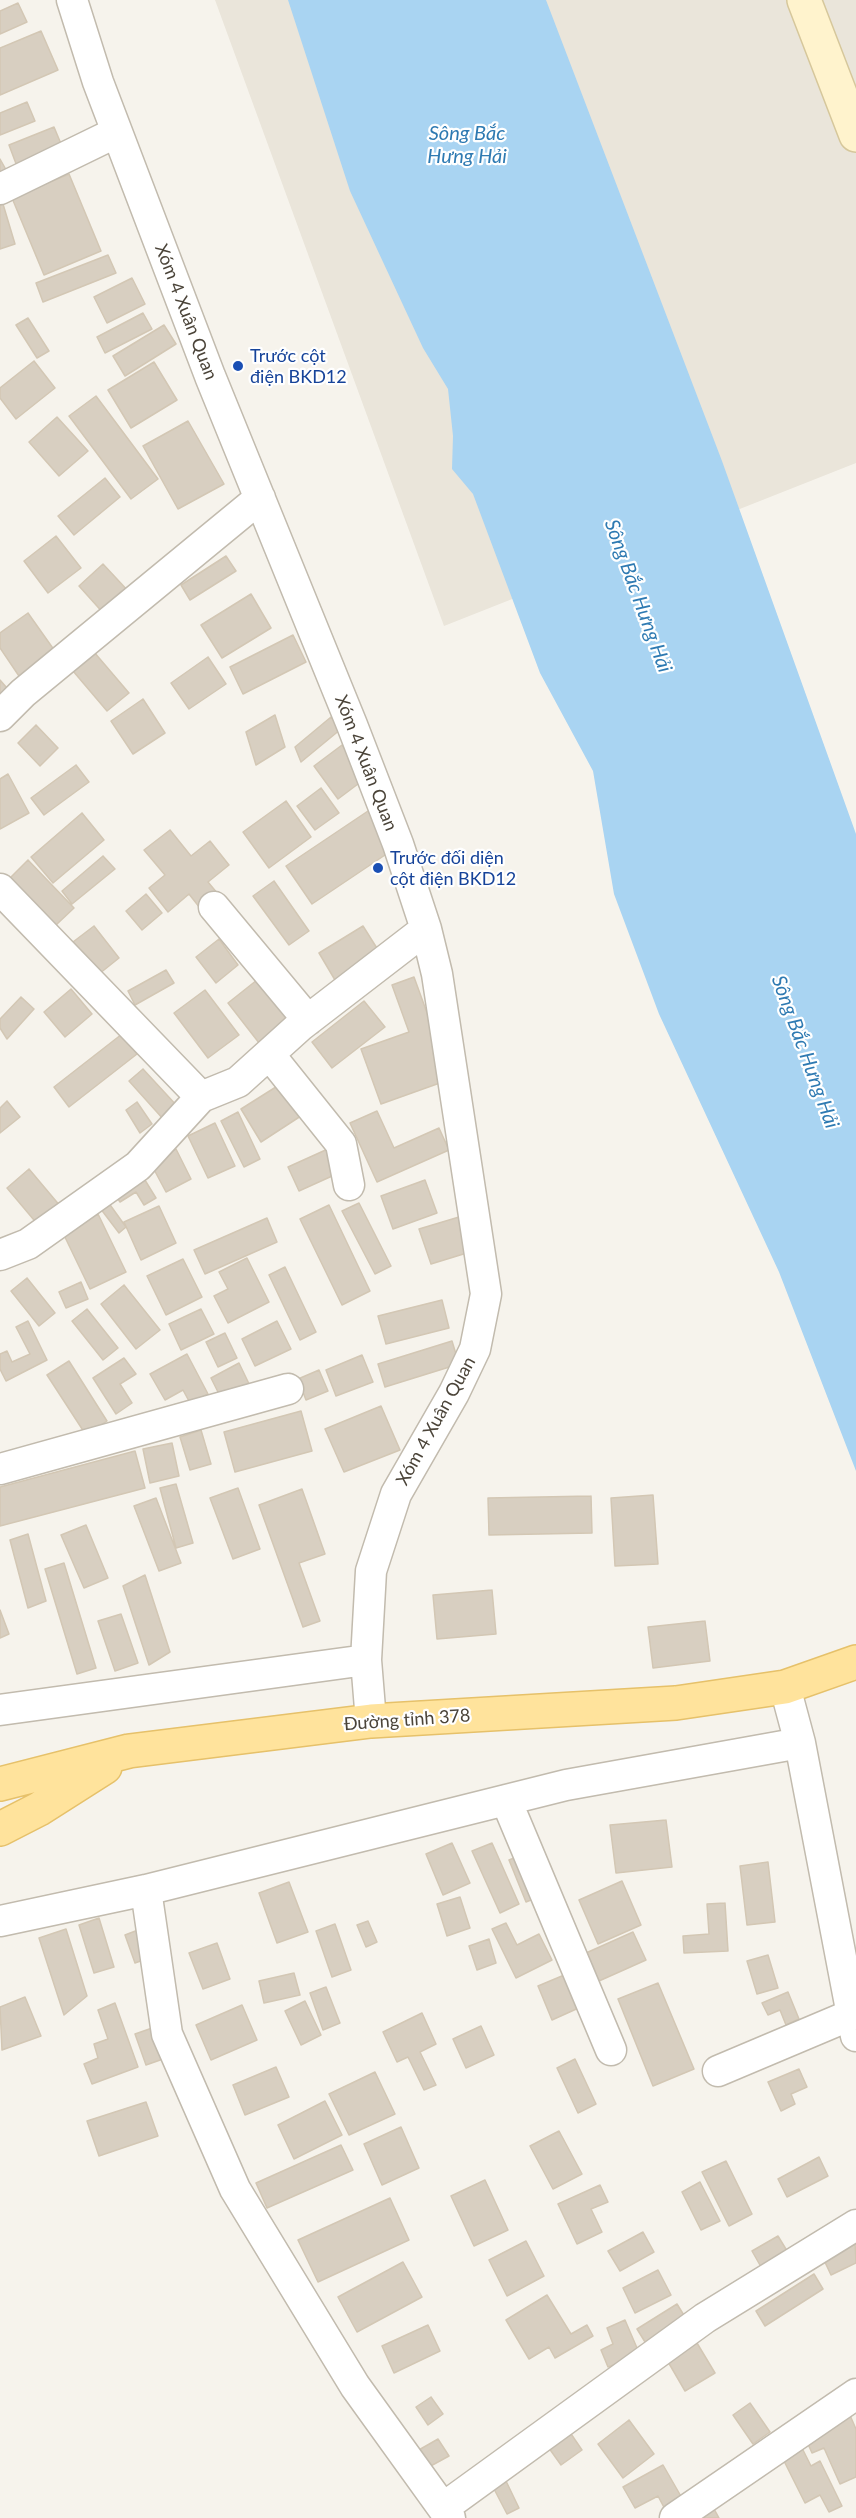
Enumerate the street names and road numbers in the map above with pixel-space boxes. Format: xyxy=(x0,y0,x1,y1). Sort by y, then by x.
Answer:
street label: Xóm 4 Xuân Quan xyxy=(150,241,222,383)
street label: Xóm 4 Xuân Quan xyxy=(330,692,402,834)
street label: Xóm 4 Xuân Quan xyxy=(392,1353,480,1489)
street label: Đường tỉnh 378 xyxy=(343,1705,471,1735)

